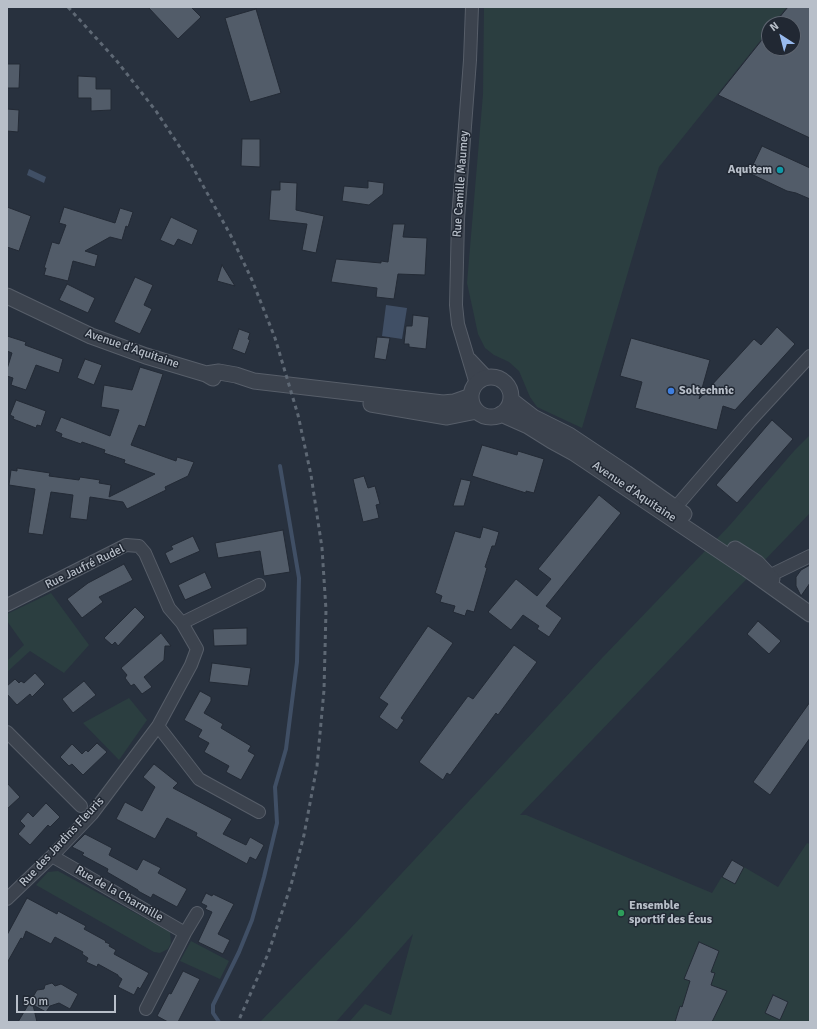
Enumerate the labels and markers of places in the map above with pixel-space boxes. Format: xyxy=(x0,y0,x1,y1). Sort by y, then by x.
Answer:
place label: Aquitem xyxy=(728,163,772,177)
marker: Aquitem xyxy=(775,165,785,175)
place label: Soltechnic xyxy=(679,384,734,398)
marker: Soltechnic xyxy=(666,386,676,396)
place label: Ensemble sportif des Écus xyxy=(629,899,712,927)
marker: Ensemble sportif des Écus xyxy=(616,908,626,918)

